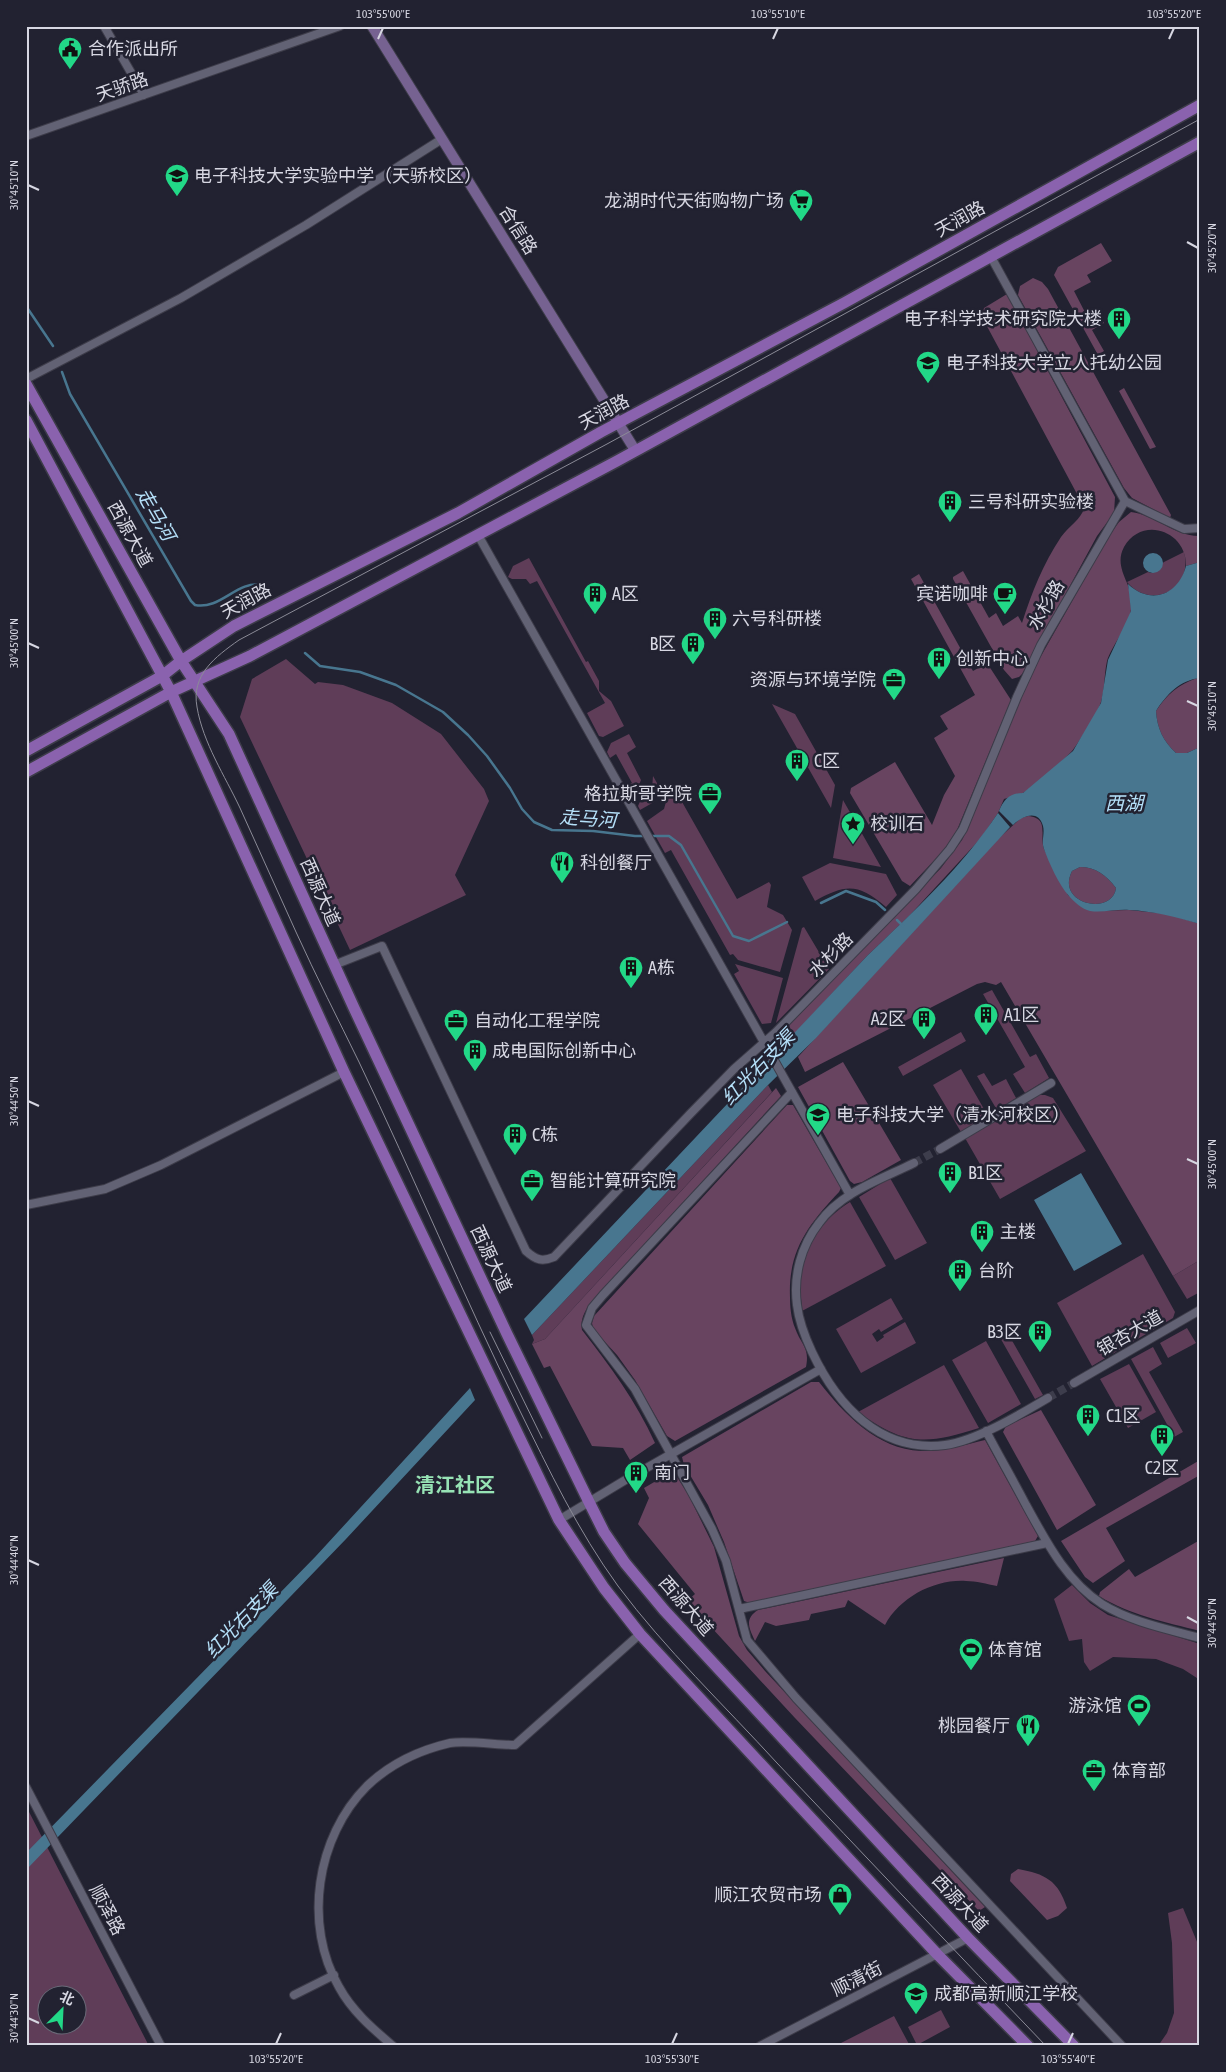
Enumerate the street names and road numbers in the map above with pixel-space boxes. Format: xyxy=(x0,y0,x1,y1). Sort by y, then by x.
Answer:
street label: 天骄路 xyxy=(93,68,151,105)
street label: 天润路 xyxy=(931,196,988,241)
street label: 合信路 xyxy=(495,201,542,258)
street label: 天润路 xyxy=(575,390,633,434)
street label: 西源大道 xyxy=(104,497,157,570)
street label: 水杉路 xyxy=(1023,576,1068,633)
street label: 天润路 xyxy=(217,579,275,623)
street label: 西源大道 xyxy=(296,855,345,929)
street label: 水杉路 xyxy=(804,928,857,981)
street label: 西源大道 xyxy=(467,1222,516,1296)
street label: 银杏大道 xyxy=(1093,1305,1166,1360)
street label: 西源大道 xyxy=(655,1572,718,1640)
street label: 西源大道 xyxy=(928,1869,993,1936)
street label: 顺泽路 xyxy=(85,1881,129,1939)
street label: 顺清街 xyxy=(828,1957,886,2000)

